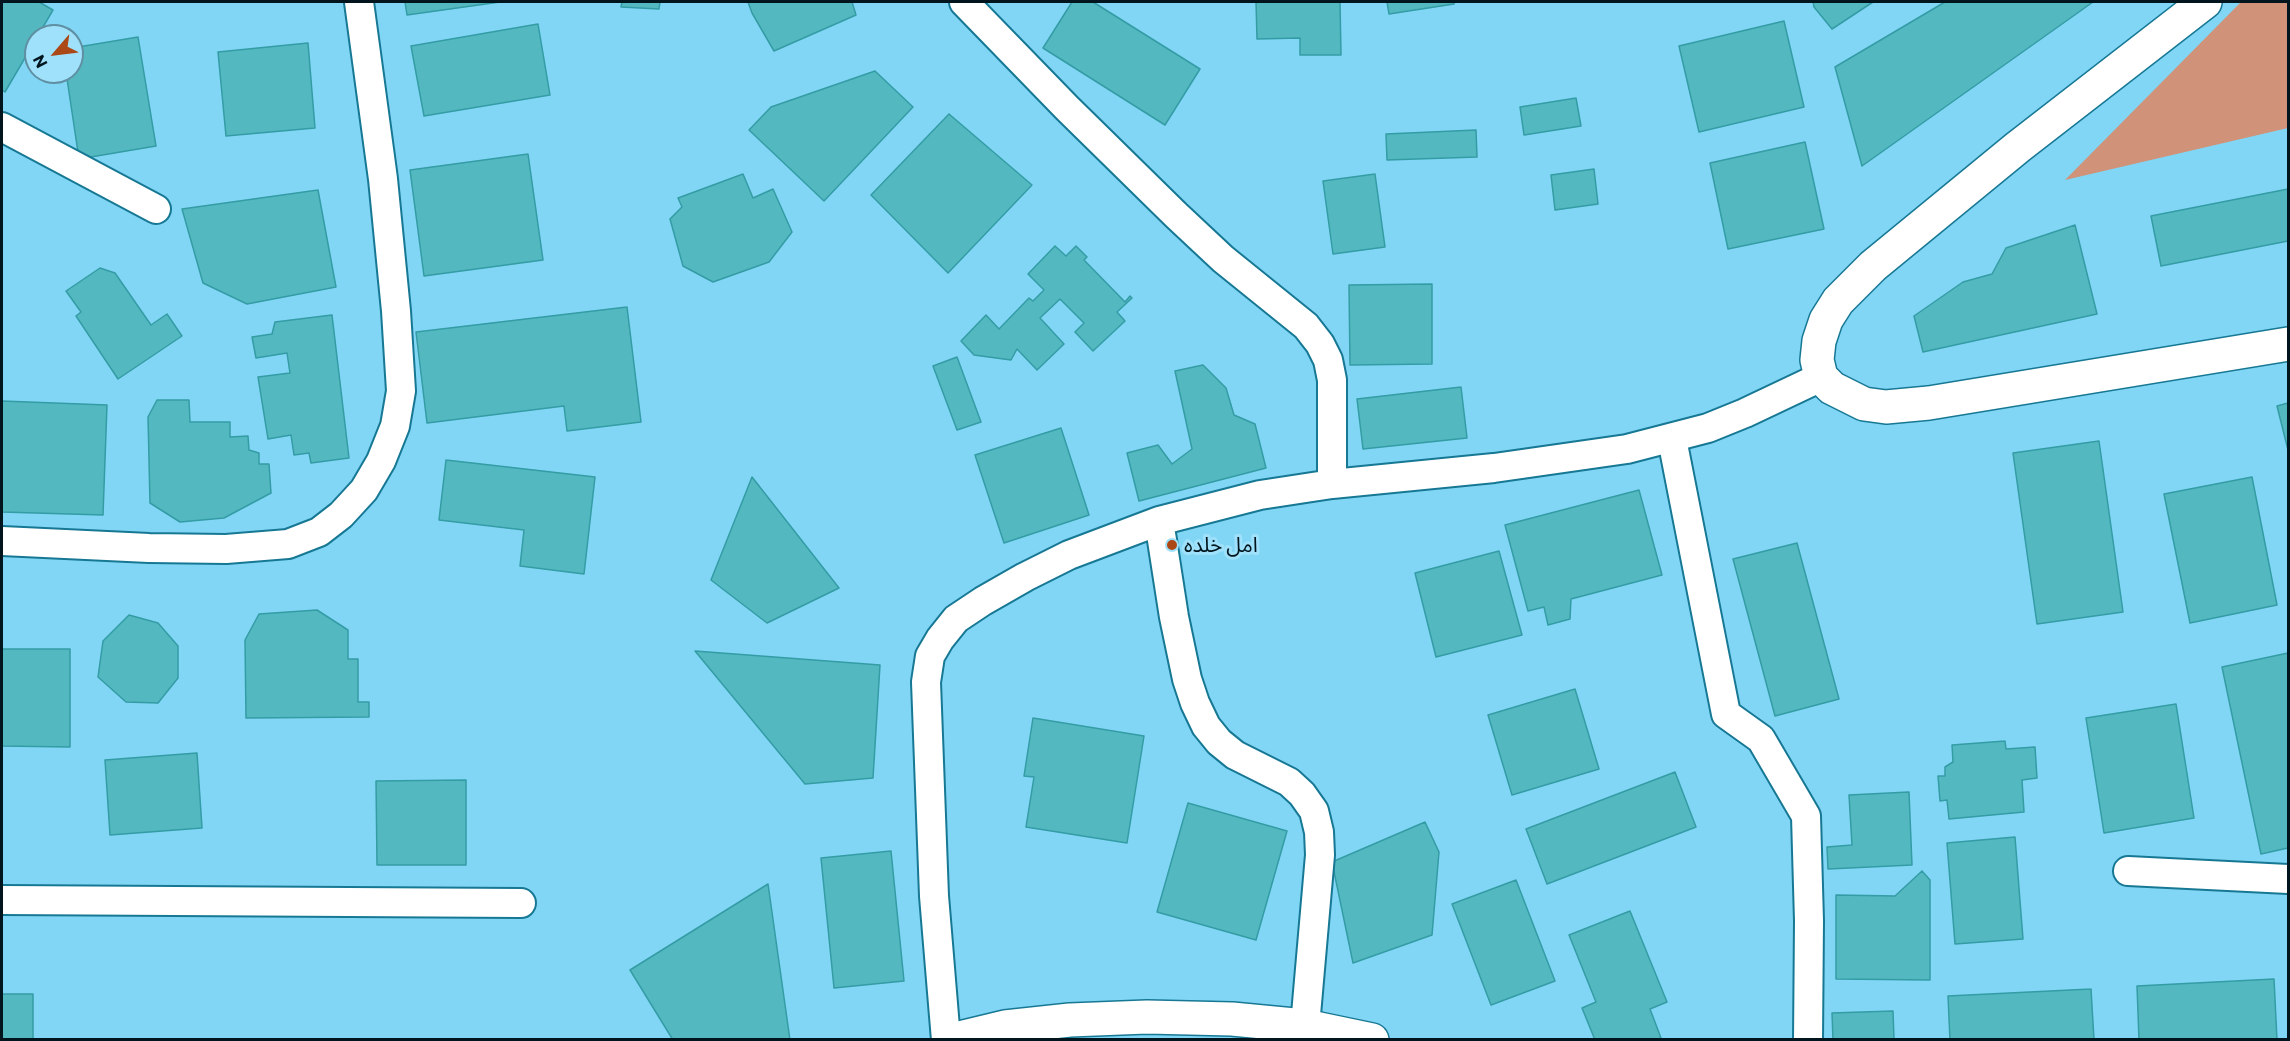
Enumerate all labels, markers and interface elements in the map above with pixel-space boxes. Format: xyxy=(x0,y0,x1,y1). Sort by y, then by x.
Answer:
north arrow xyxy=(24,24,84,84)
text: N xyxy=(28,52,51,72)
place label: امل خلده xyxy=(1184,532,1258,558)
marker: امل خلده xyxy=(1165,538,1179,552)

